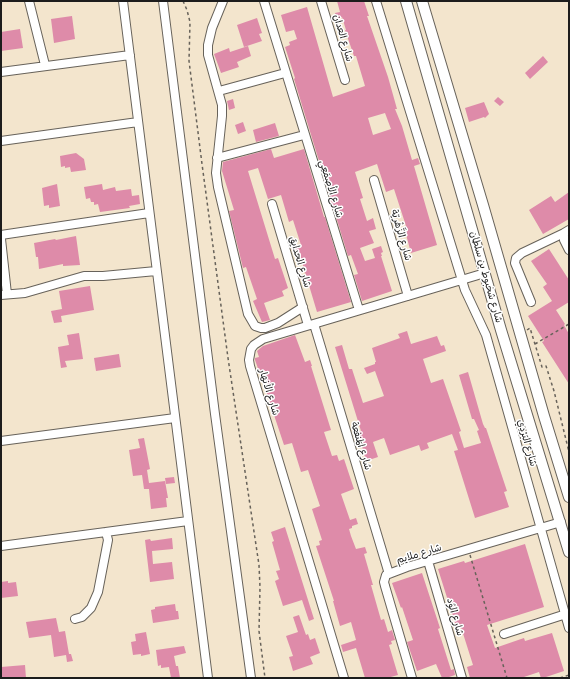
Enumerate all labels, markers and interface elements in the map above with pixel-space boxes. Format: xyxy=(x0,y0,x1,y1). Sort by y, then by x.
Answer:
street label: شارع العدان xyxy=(331,13,355,63)
street label: شارع الأصمَعِي xyxy=(317,159,345,219)
street label: شارع الزَّهْريّة xyxy=(388,208,414,262)
street label: شارع شخبوط بن سلطان xyxy=(467,230,505,324)
street label: شارع الحدايق xyxy=(286,235,314,289)
street label: شارع الأنهار xyxy=(256,367,282,417)
street label: شارع البَرْدِي xyxy=(515,418,539,468)
street label: شارع المَنفعة xyxy=(348,420,374,472)
street label: شارع ملايم xyxy=(395,541,443,567)
street label: شارع الوُد xyxy=(444,597,466,637)

